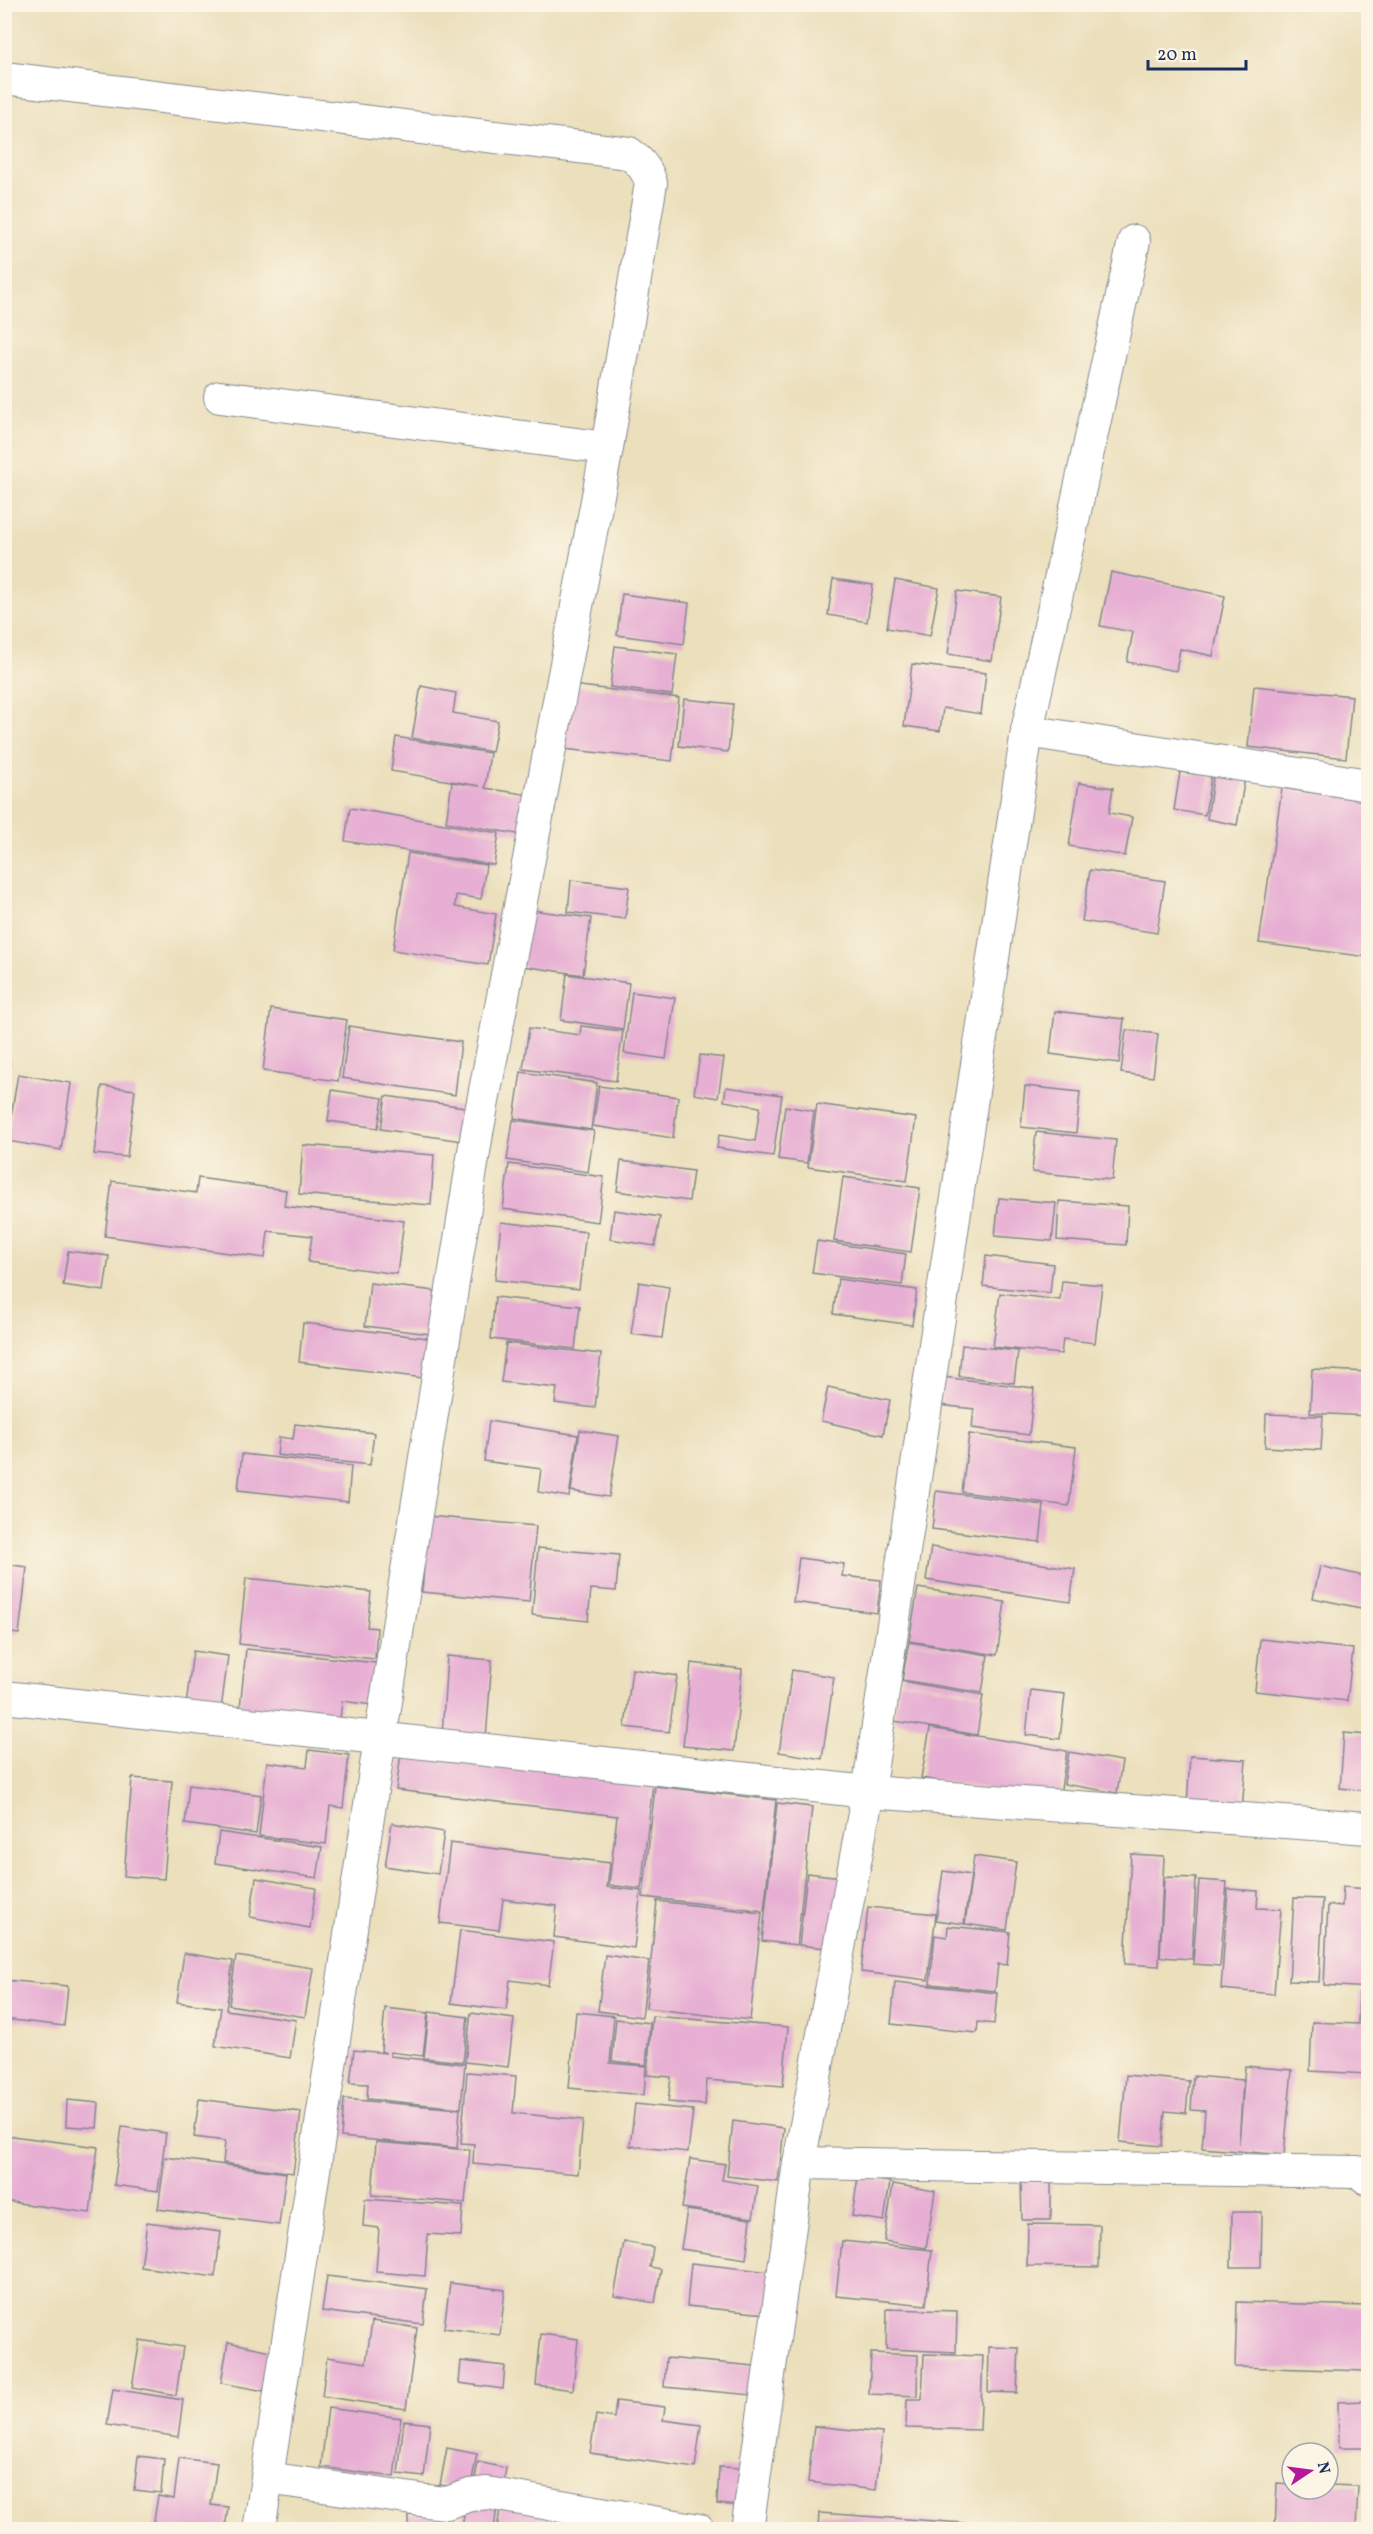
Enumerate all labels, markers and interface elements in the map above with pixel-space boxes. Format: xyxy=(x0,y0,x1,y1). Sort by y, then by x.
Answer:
scale bar xyxy=(1148,33,1246,71)
text: 20 m xyxy=(1157,43,1197,68)
north arrow xyxy=(1280,2441,1340,2501)
text: N xyxy=(1311,2460,1335,2477)

